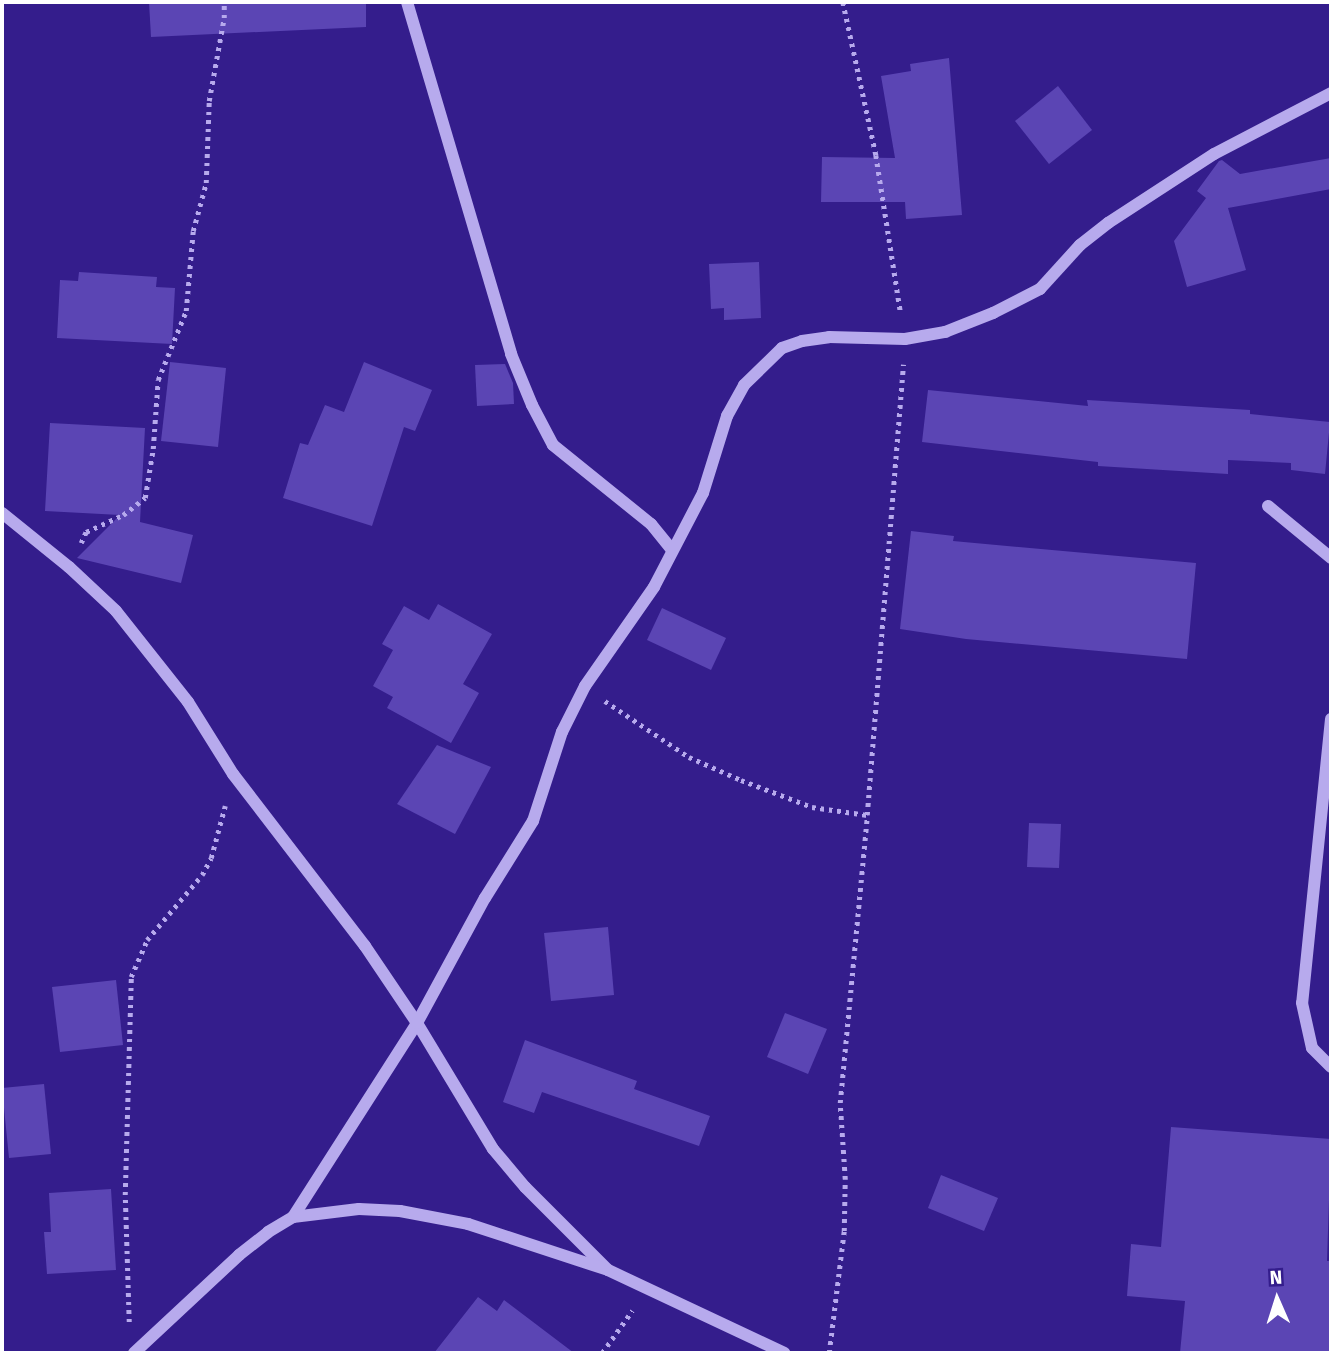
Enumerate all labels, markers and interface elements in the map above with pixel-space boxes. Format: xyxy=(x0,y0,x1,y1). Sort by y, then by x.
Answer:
north arrow xyxy=(1242,1264,1312,1334)
text: N xyxy=(1269,1266,1283,1289)

